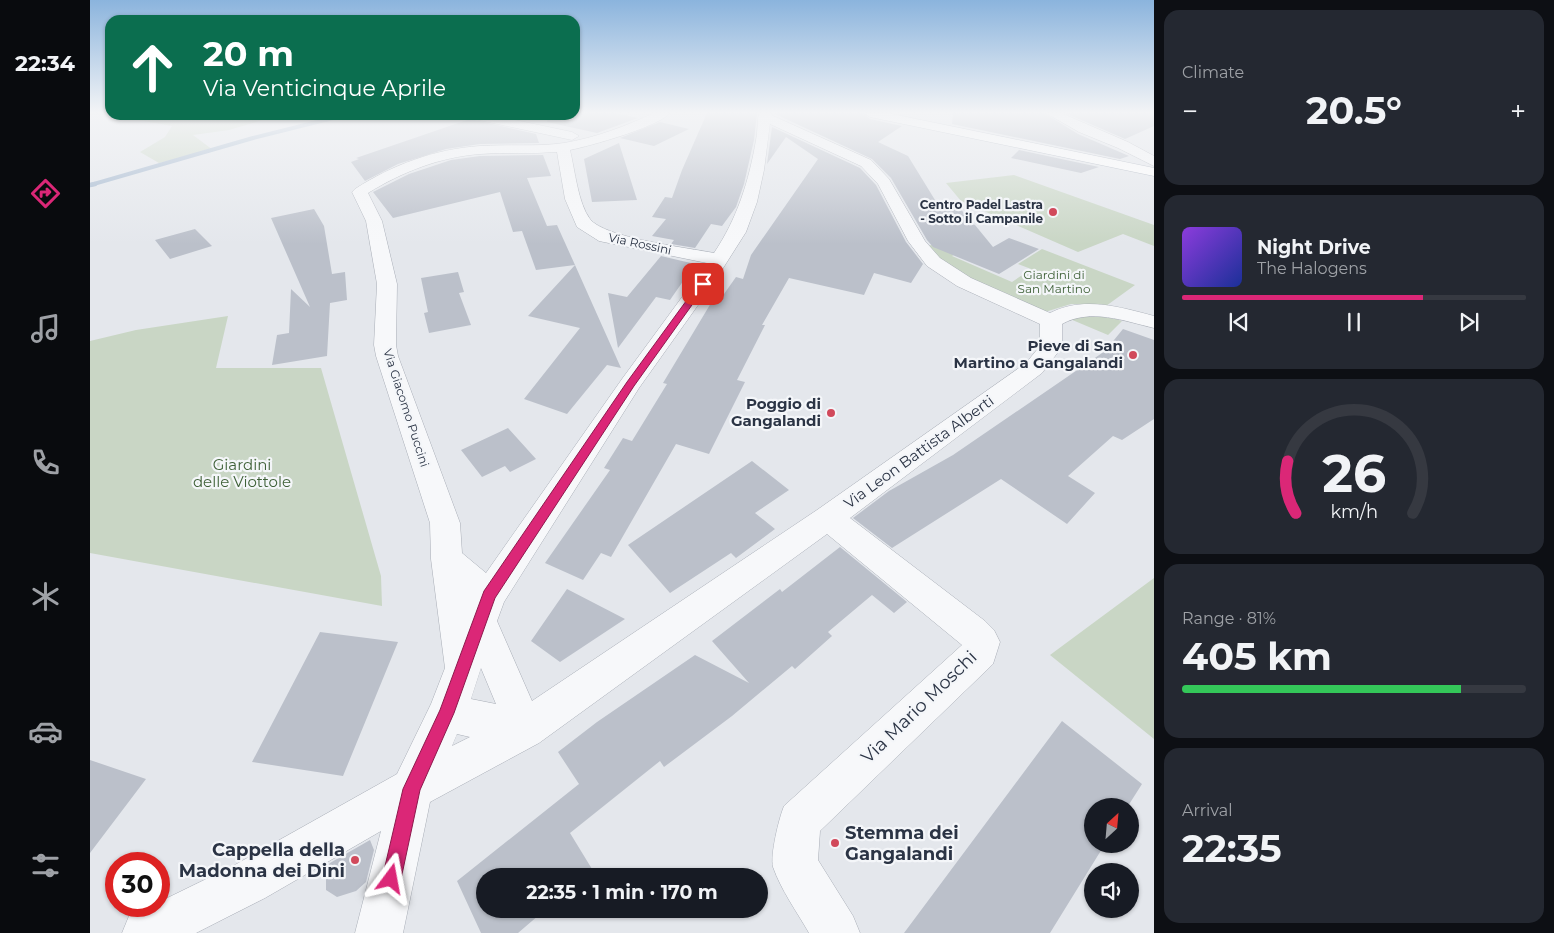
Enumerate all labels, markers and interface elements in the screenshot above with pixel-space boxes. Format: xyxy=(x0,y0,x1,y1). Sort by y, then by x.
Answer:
text: 20 m xyxy=(203,32,294,75)
icon: ahead xyxy=(120,35,185,100)
text: 22:34 xyxy=(15,50,75,77)
text: Climate xyxy=(1182,63,1244,82)
text: Via Venticinque Aprile xyxy=(203,75,446,102)
text: 20.5° xyxy=(1306,87,1402,134)
text: − xyxy=(1182,94,1198,128)
text: + xyxy=(1510,94,1526,128)
icon: directions xyxy=(28,176,63,211)
place label: Centro Padel Lastra - Sotto il Campanile xyxy=(920,197,1043,226)
marker: Centro Padel Lastra - Sotto il Campanile xyxy=(1047,206,1059,218)
street label: Via Rossini xyxy=(607,230,673,258)
text: Night Drive xyxy=(1257,236,1371,259)
text: The Halogens xyxy=(1257,259,1367,278)
pin xyxy=(682,263,724,305)
park label: Giardini di San Martino xyxy=(1018,267,1091,296)
icon: arrive xyxy=(689,270,717,298)
icon: previous xyxy=(1225,308,1253,336)
icon: pause xyxy=(1340,308,1368,336)
icon: next xyxy=(1455,308,1483,336)
icon: music xyxy=(28,311,63,346)
place label: Pieve di San Martino a Gangalandi xyxy=(954,336,1123,372)
street label: Via Giacomo Puccini xyxy=(380,347,433,469)
marker: Pieve di San Martino a Gangalandi xyxy=(1127,349,1139,361)
street label: Via Leon Battista Alberti xyxy=(840,391,997,512)
place label: Poggio di Gangalandi xyxy=(731,394,821,430)
marker: Poggio di Gangalandi xyxy=(825,407,837,419)
text: 26 xyxy=(1322,442,1386,505)
icon: phone xyxy=(28,445,63,480)
park label: Giardini delle Viottole xyxy=(193,455,291,491)
text: km/h xyxy=(1330,501,1378,522)
icon: climate xyxy=(28,579,63,614)
text: Range · 81% xyxy=(1182,609,1276,628)
text: 405 km xyxy=(1182,633,1332,680)
street label: Via Mario Moschi xyxy=(857,646,981,768)
icon: car xyxy=(28,714,63,749)
north arrow xyxy=(1084,798,1139,852)
map controls xyxy=(1084,798,1139,918)
text: Arrival xyxy=(1182,801,1232,820)
place label: Stemma dei Gangalandi xyxy=(845,822,959,865)
text: 22:35 xyxy=(1182,825,1282,872)
marker: Stemma dei Gangalandi xyxy=(829,837,841,849)
place label: Cappella della Madonna dei Dini xyxy=(179,839,345,882)
icon: filters xyxy=(28,848,63,883)
speed limit sign: 30 xyxy=(105,852,170,917)
position arrow xyxy=(364,852,416,904)
marker: Cappella della Madonna dei Dini xyxy=(349,854,361,866)
button: sound xyxy=(1084,863,1139,918)
text: 22:35 · 1 min · 170 m xyxy=(526,881,718,904)

